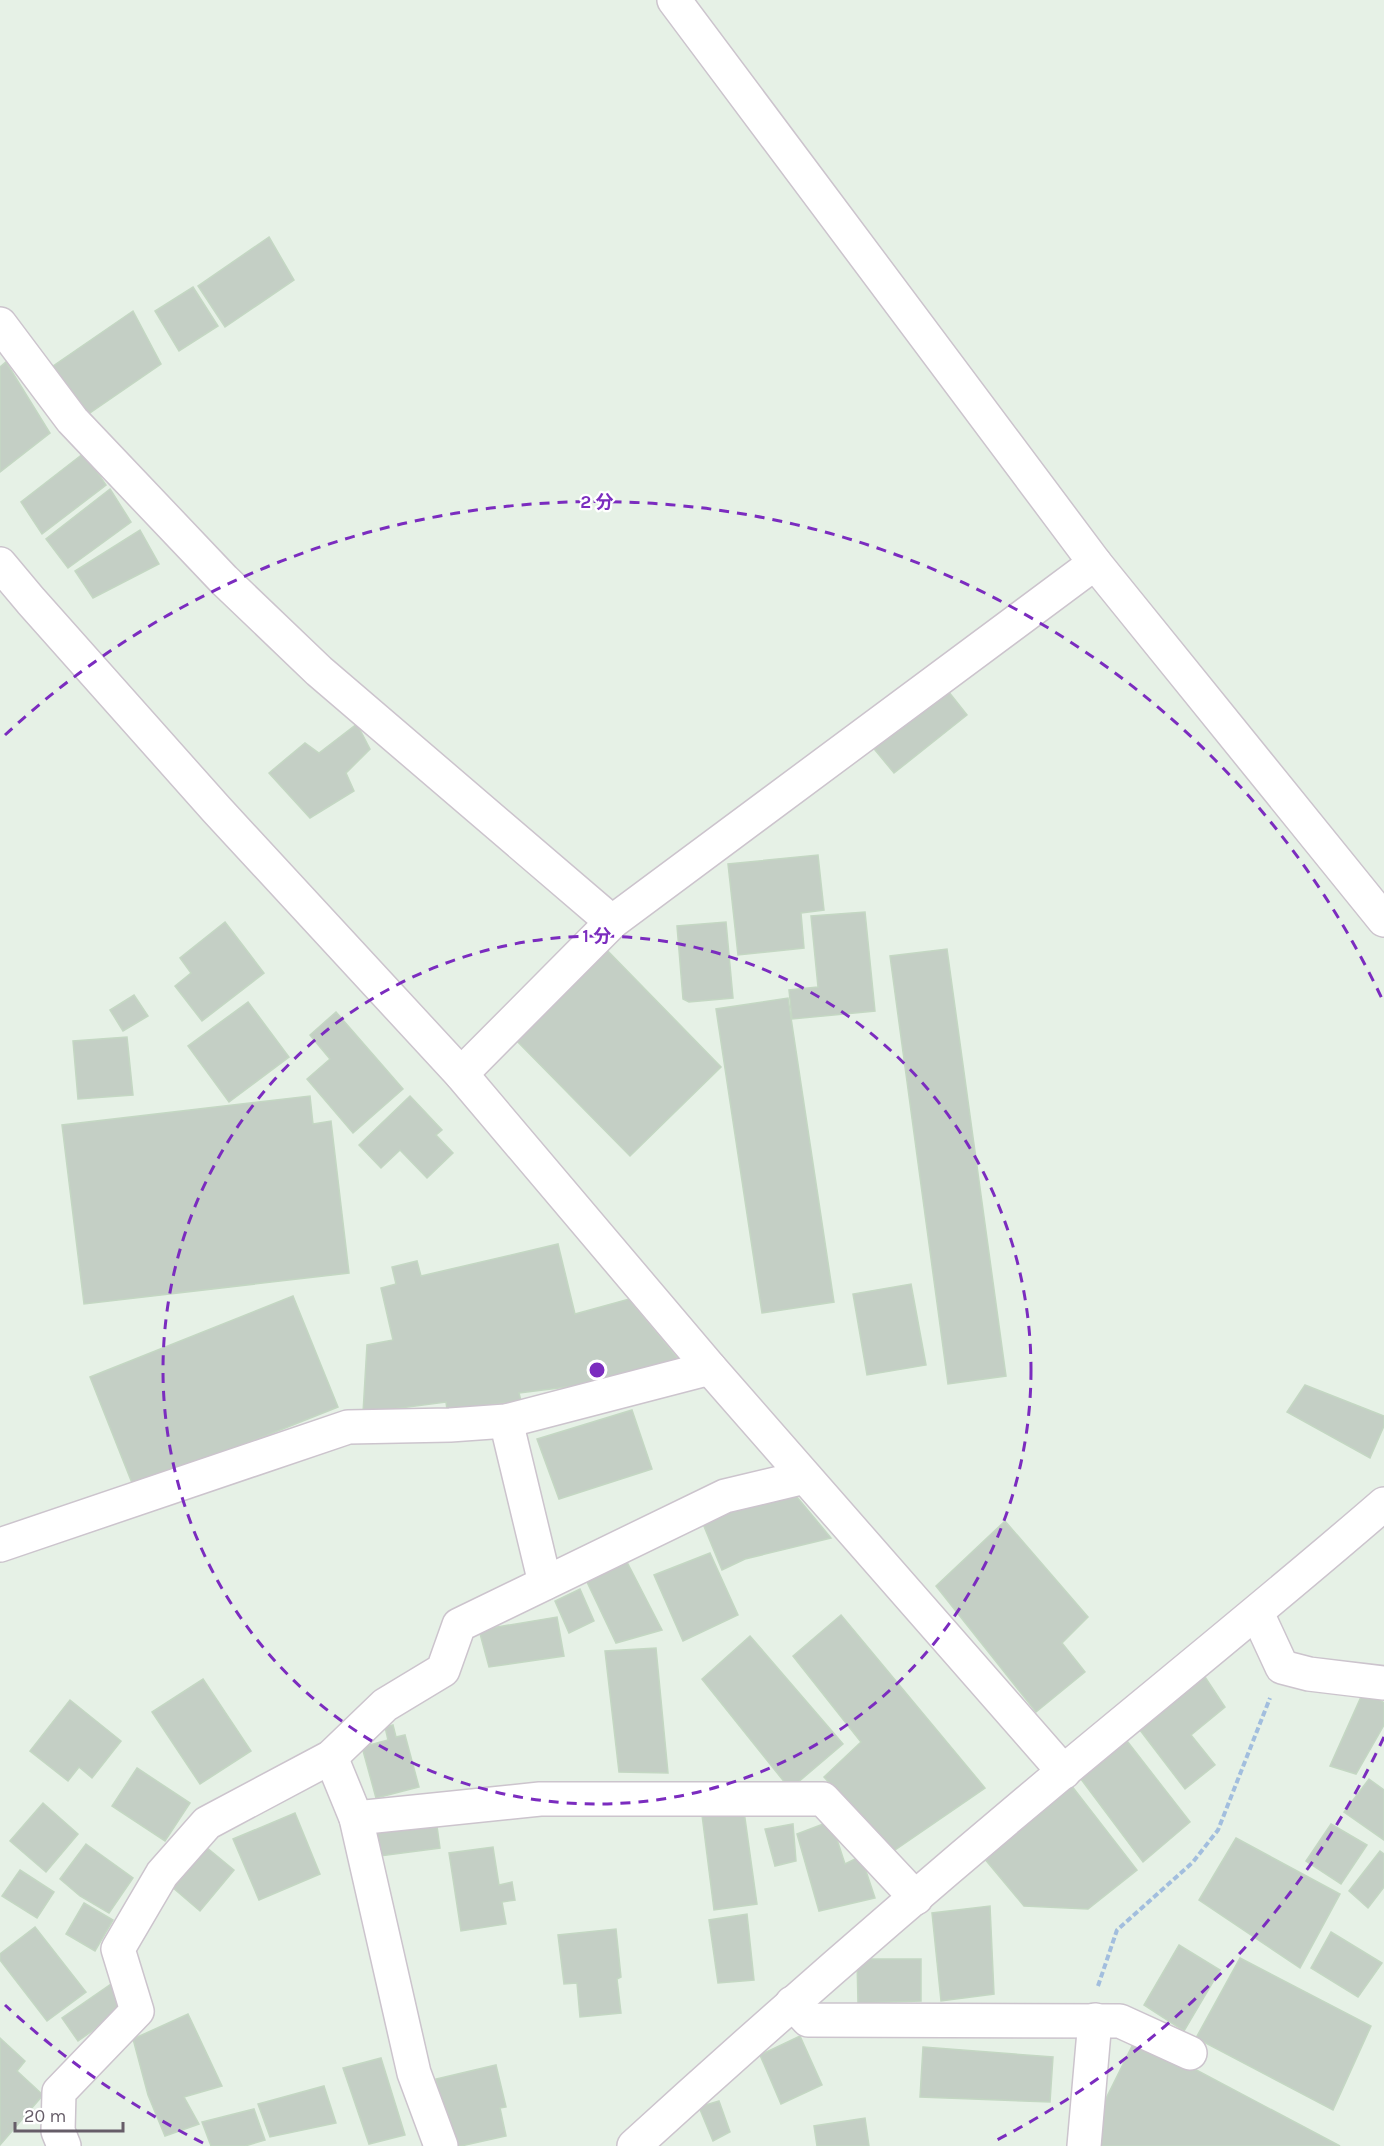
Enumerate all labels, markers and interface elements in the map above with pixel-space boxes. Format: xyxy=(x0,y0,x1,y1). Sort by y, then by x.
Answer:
text: 2 分 xyxy=(580,491,614,513)
text: 1 分 xyxy=(583,925,611,947)
centre of rings xyxy=(587,1360,607,1380)
scale bar xyxy=(15,2095,123,2133)
text: 20 m xyxy=(24,2105,66,2127)

